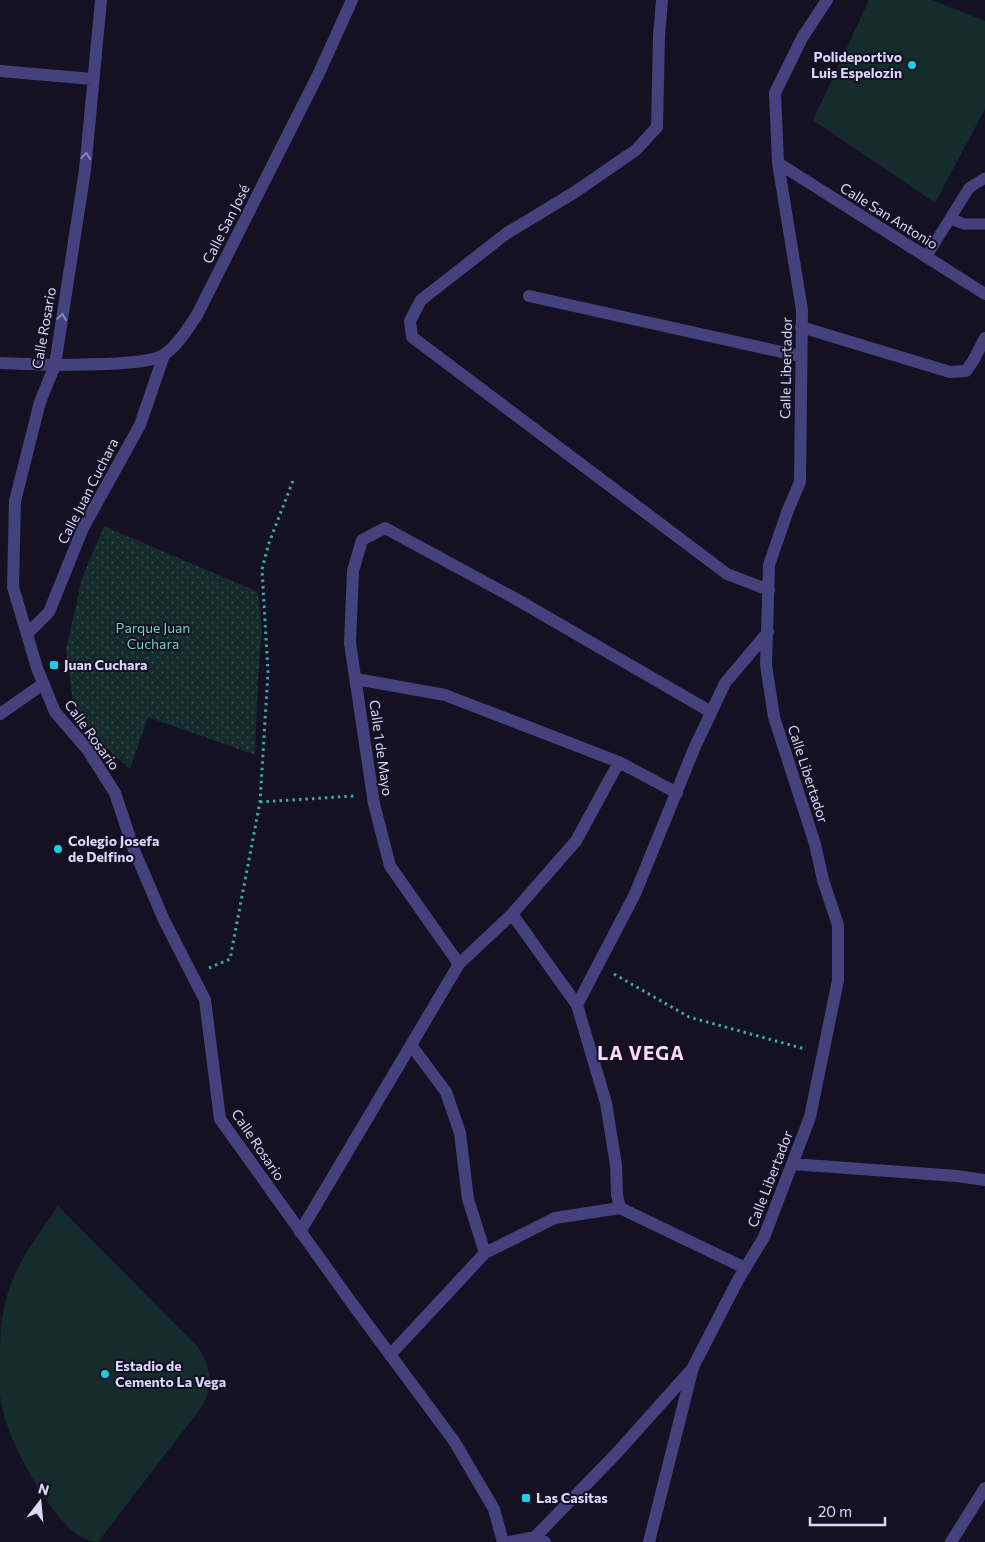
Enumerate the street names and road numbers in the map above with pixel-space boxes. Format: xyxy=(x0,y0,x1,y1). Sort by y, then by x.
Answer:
street label: Calle San Antonio xyxy=(837,179,941,252)
street label: Calle San José xyxy=(198,181,253,266)
street label: Calle Rosario xyxy=(28,286,59,370)
street label: Calle Libertador xyxy=(776,316,795,419)
street label: Calle Juan Cuchara xyxy=(54,435,122,547)
street label: Calle Rosario xyxy=(61,696,124,773)
street label: Calle 1 de Mayo xyxy=(366,699,397,797)
street label: Calle Libertador xyxy=(785,723,832,825)
street label: Calle Rosario xyxy=(228,1106,289,1184)
street label: Calle Libertador xyxy=(743,1128,796,1230)

